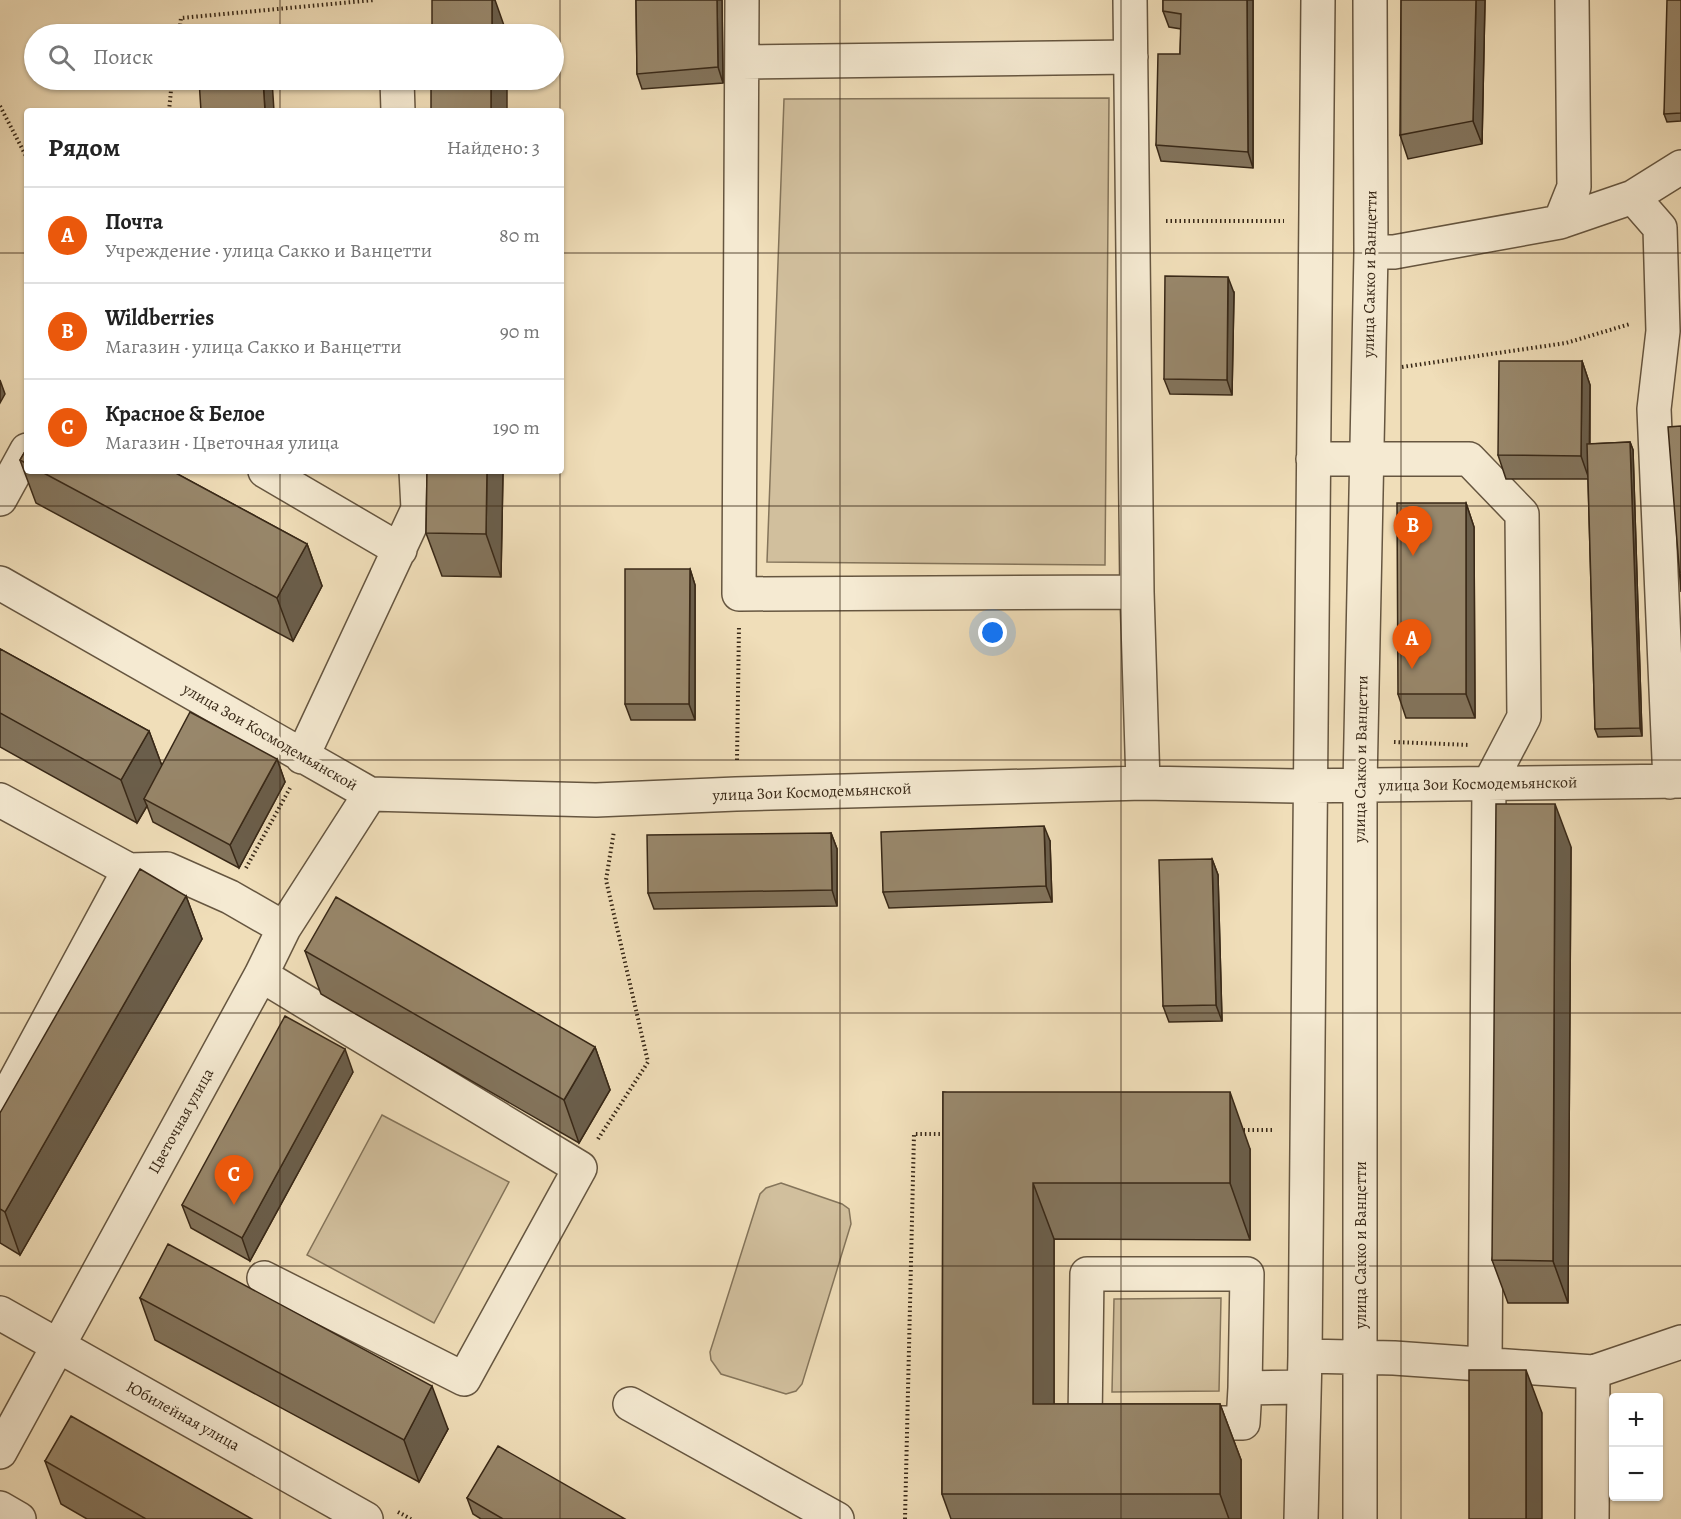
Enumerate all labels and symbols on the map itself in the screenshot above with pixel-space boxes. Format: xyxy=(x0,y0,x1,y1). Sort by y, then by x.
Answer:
street label: улица Сакко и Ванцетти xyxy=(1358,190,1382,359)
pin: B xyxy=(1394,506,1432,556)
your location xyxy=(978,618,1007,647)
pin: A xyxy=(1392,620,1432,669)
street label: улица Сакко и Ванцетти xyxy=(1349,675,1373,844)
street label: улица Зои Космодемьянской xyxy=(178,677,362,796)
street label: улица Зои Космодемьянской xyxy=(1377,771,1578,797)
street label: улица Зои Космодемьянской xyxy=(711,778,912,806)
street label: Цветочная улица xyxy=(143,1064,219,1178)
pin: C xyxy=(214,1156,254,1205)
street label: улица Сакко и Ванцетти xyxy=(1350,1161,1372,1330)
street label: Юбилейная улица xyxy=(122,1376,244,1457)

